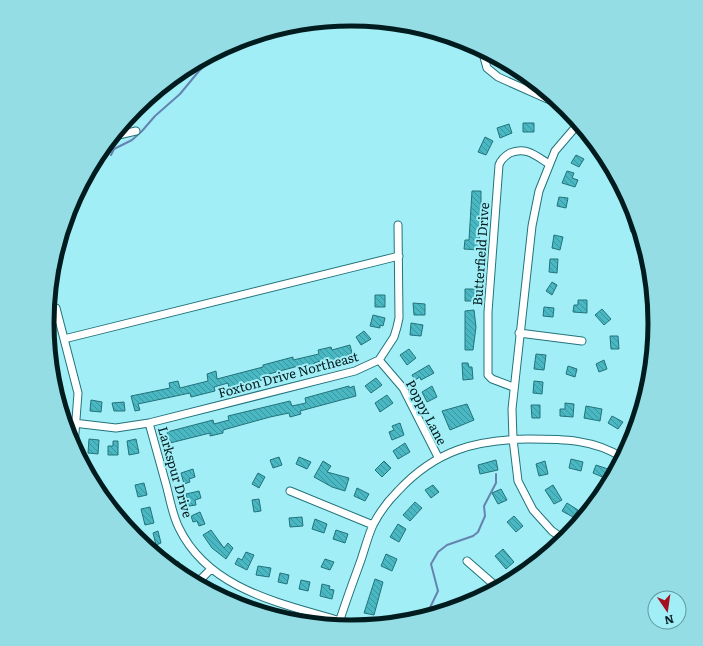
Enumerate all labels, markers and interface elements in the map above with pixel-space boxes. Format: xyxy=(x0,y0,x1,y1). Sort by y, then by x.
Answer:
street label: Butterfield Drive xyxy=(467,201,493,306)
street label: Foxton Drive Northeast xyxy=(216,346,361,402)
street label: Poppy Lane xyxy=(402,376,452,448)
street label: Larkspur Drive xyxy=(154,424,198,520)
north arrow xyxy=(647,590,687,630)
text: N xyxy=(663,612,676,630)

